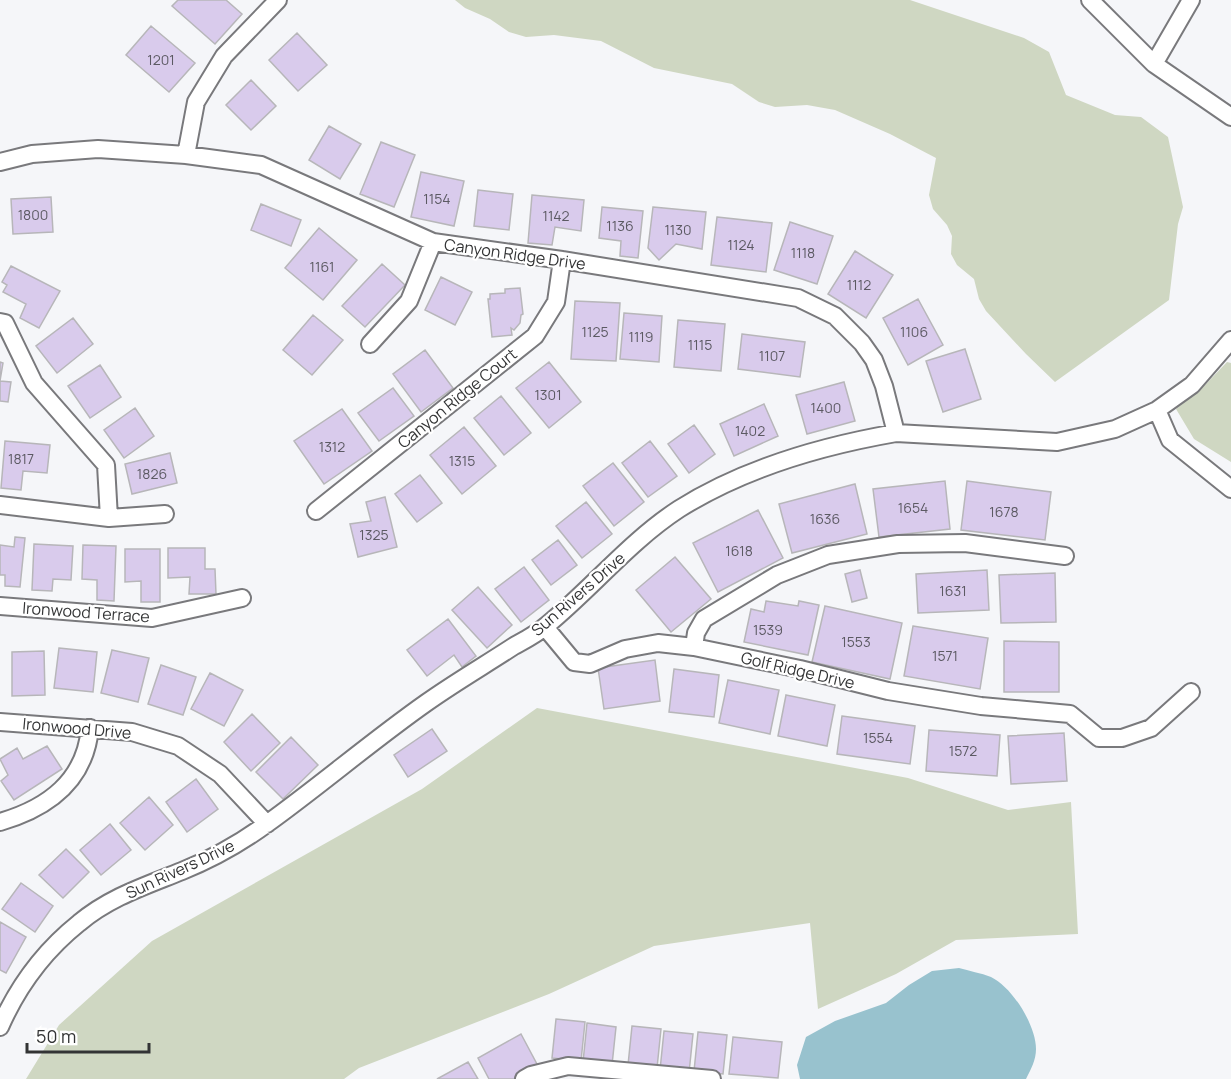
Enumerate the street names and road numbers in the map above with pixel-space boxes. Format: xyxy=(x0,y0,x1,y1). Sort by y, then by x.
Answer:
street label: Canyon Ridge Drive xyxy=(443,233,587,275)
street label: Canyon Ridge Court xyxy=(393,343,521,453)
street label: Sun Rivers Drive xyxy=(526,547,630,641)
street label: Ironwood Terrace xyxy=(22,597,150,627)
street label: Golf Ridge Drive xyxy=(739,646,857,694)
street label: Ironwood Drive xyxy=(22,712,132,744)
street label: Sun Rivers Drive xyxy=(122,834,238,904)

